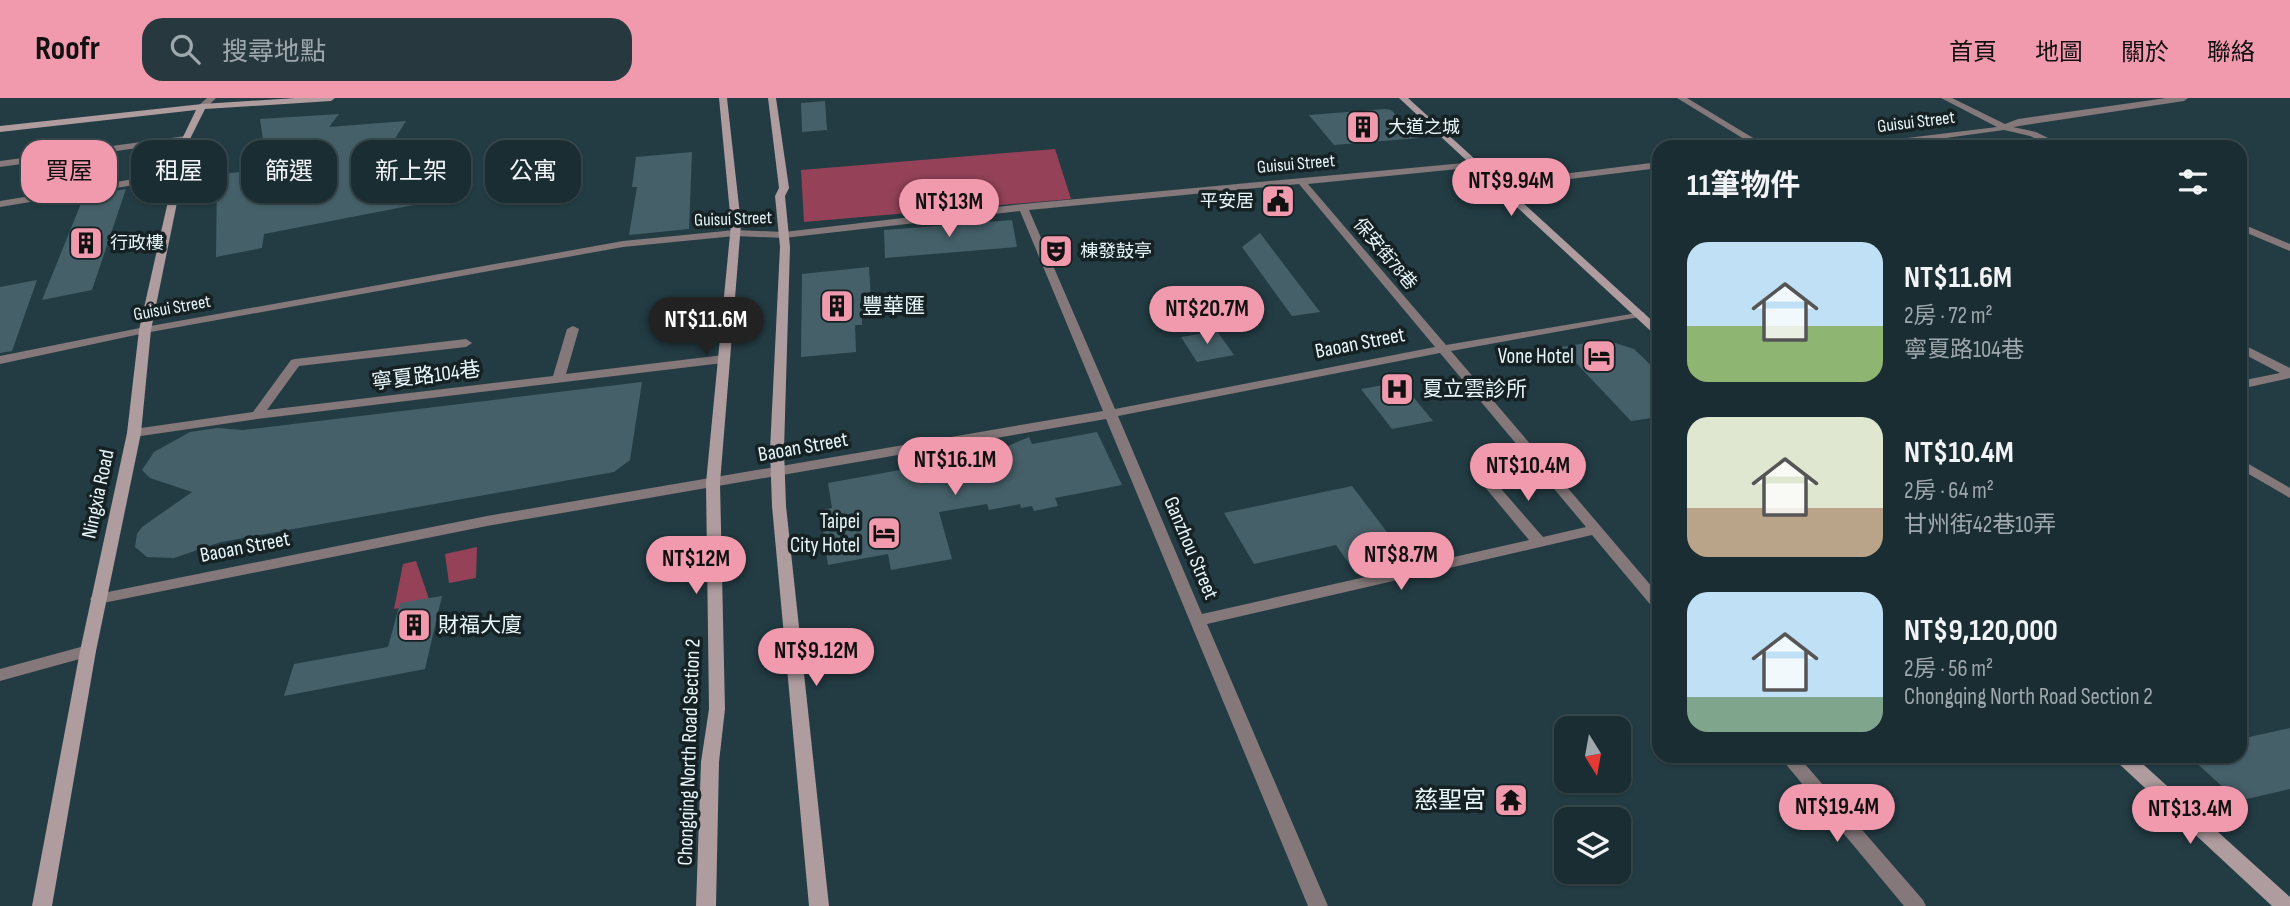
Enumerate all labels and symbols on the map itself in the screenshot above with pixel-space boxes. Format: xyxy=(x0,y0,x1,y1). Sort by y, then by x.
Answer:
street label: Guisui Street xyxy=(1876,107,1957,137)
building icon: 大道之城 xyxy=(1344,108,1382,146)
place label: 大道之城 xyxy=(1388,117,1460,138)
street label: Guisui Street xyxy=(1256,150,1336,178)
pin: NT$9.94M xyxy=(1439,158,1583,218)
pin: NT$13M xyxy=(892,180,1006,239)
public building icon: 平安居 xyxy=(1259,182,1297,220)
place label: 平安居 xyxy=(1200,191,1254,212)
street label: Guisui Street xyxy=(694,207,773,231)
street label: 保安街78巷 xyxy=(1349,214,1421,294)
building icon: 行政樓 xyxy=(67,224,105,262)
theatre icon: 棟發鼓亭 xyxy=(1037,232,1075,270)
place label: 行政樓 xyxy=(110,233,164,254)
place label: 棟發鼓亭 xyxy=(1080,241,1152,262)
pin: NT$20.7M xyxy=(1135,286,1279,346)
building icon: 豐華匯 xyxy=(818,287,856,325)
street label: Guisui Street xyxy=(132,291,213,325)
place label: 豐華匯 xyxy=(862,294,925,319)
pin: NT$11.6M xyxy=(634,298,778,357)
street label: Baoan Street xyxy=(1313,322,1407,364)
hotel icon: Vone Hotel xyxy=(1580,337,1618,375)
place label: Vone Hotel xyxy=(1498,344,1574,369)
street label: 寧夏路104巷 xyxy=(370,357,482,395)
hospital icon: 夏立雲診所 xyxy=(1378,370,1416,408)
place label: 夏立雲診所 xyxy=(1422,377,1527,402)
street label: Baoan Street xyxy=(756,427,850,467)
pin: NT$16.1M xyxy=(883,438,1027,497)
pin: NT$10.4M xyxy=(1456,444,1600,503)
street label: Ningxia Road xyxy=(76,447,120,541)
street label: Ganzhou Street xyxy=(1158,493,1224,603)
place label: Taipei City Hotel xyxy=(790,509,860,558)
hotel icon: Taipei City Hotel xyxy=(865,514,903,552)
street label: Baoan Street xyxy=(198,526,292,568)
pin: NT$8.7M xyxy=(1336,532,1466,592)
pin: NT$12M xyxy=(639,536,753,596)
building icon: 財福大廈 xyxy=(395,606,433,644)
place label: 財福大廈 xyxy=(438,613,522,638)
pin: NT$9.12M xyxy=(744,628,888,688)
street label: Chongqing North Road Section 2 xyxy=(673,638,705,866)
north arrow xyxy=(1554,716,1631,793)
temple icon: 慈聖宮 xyxy=(1492,781,1530,819)
pin: NT$19.4M xyxy=(1765,784,1909,844)
place label: 慈聖宮 xyxy=(1414,786,1486,815)
pin: NT$13.4M xyxy=(2118,786,2262,846)

